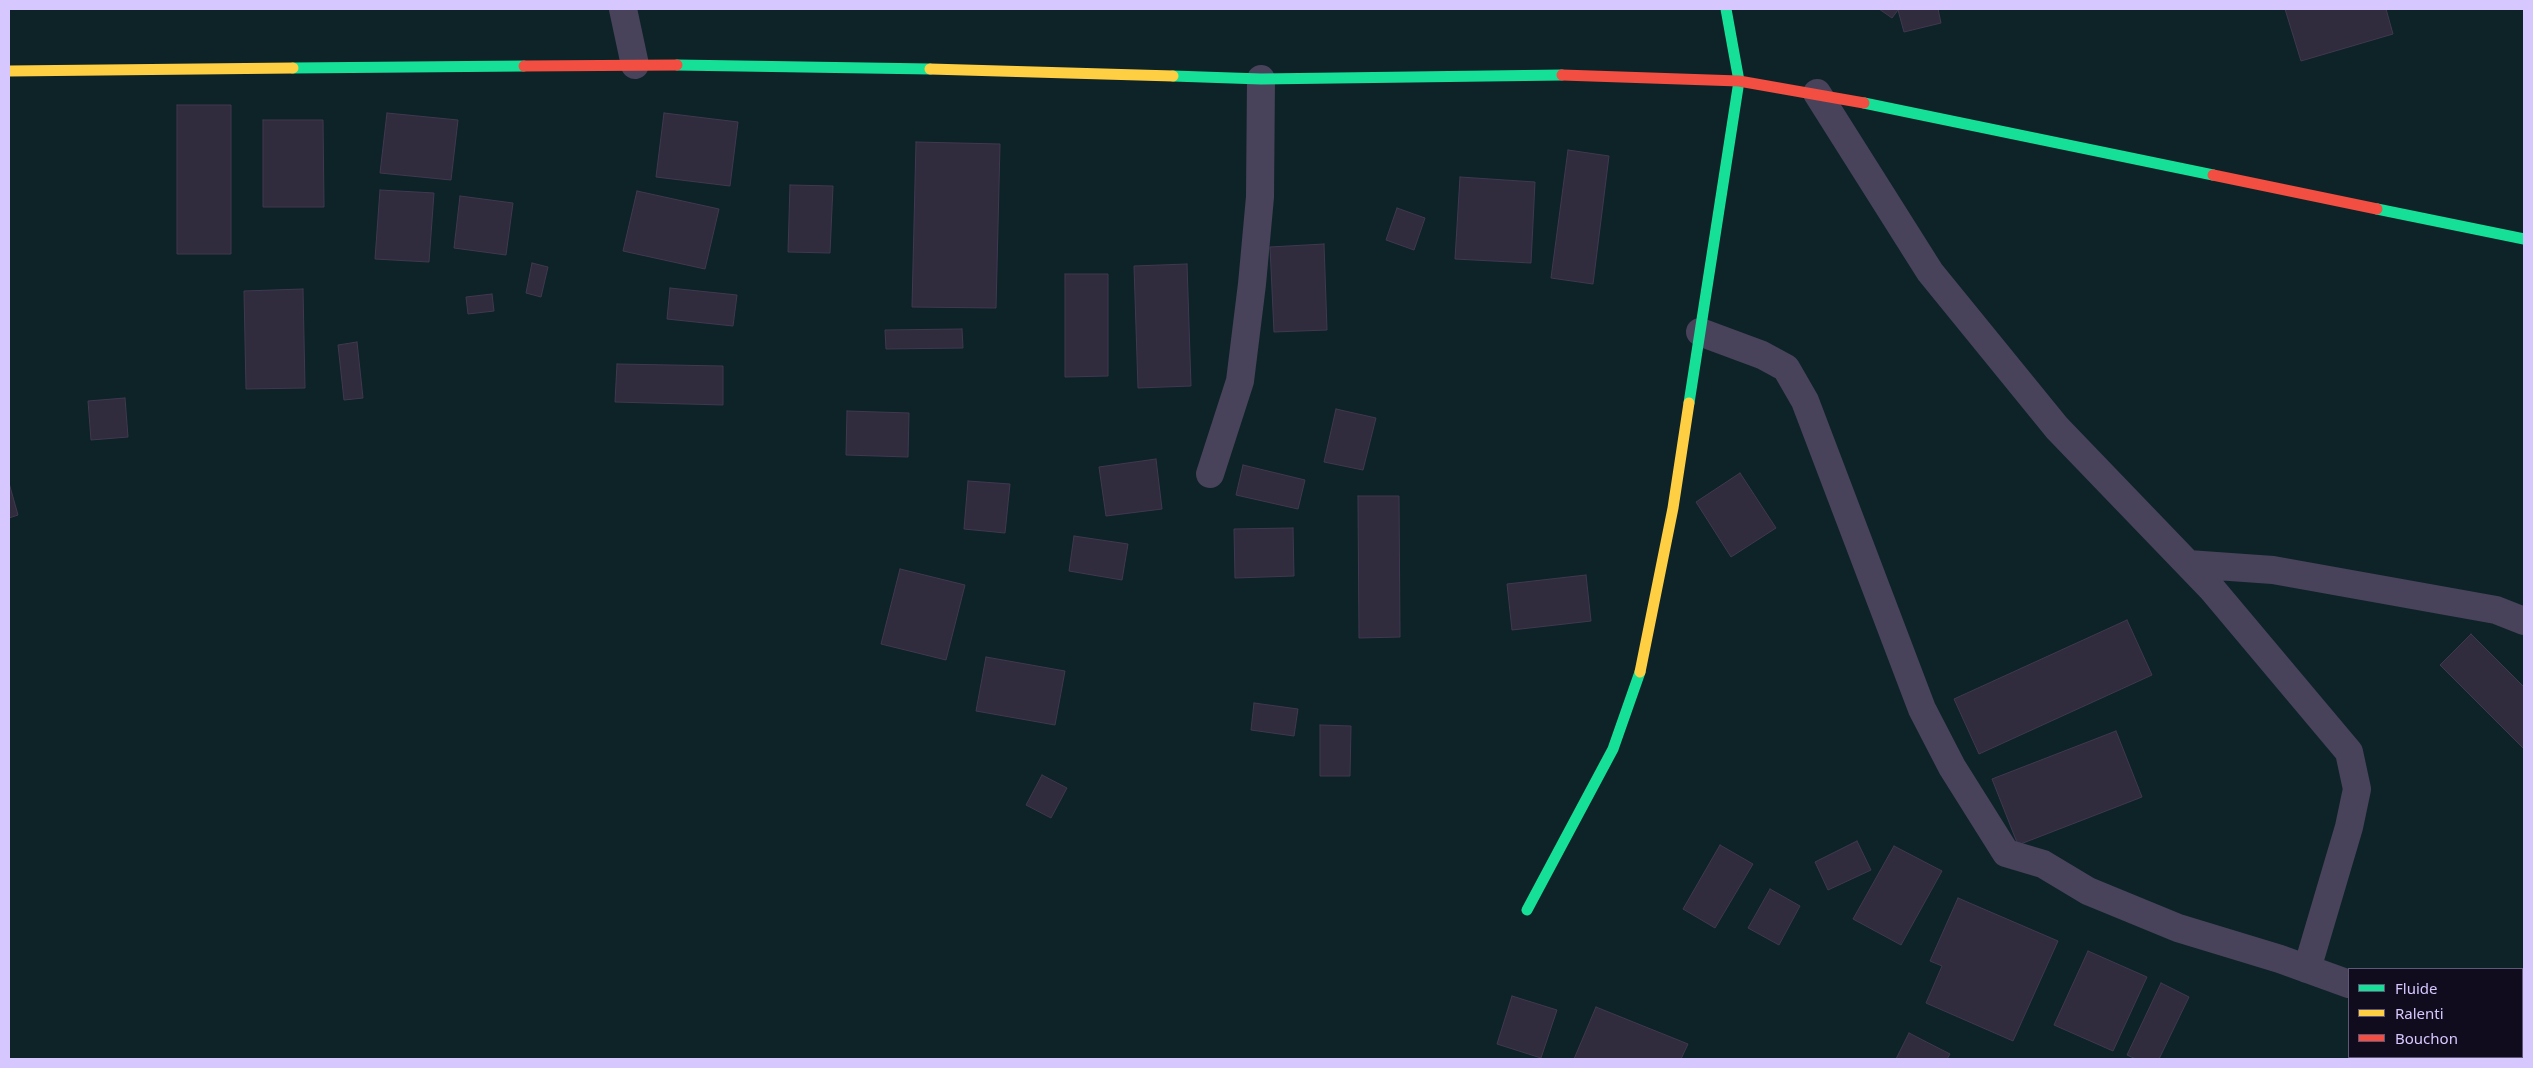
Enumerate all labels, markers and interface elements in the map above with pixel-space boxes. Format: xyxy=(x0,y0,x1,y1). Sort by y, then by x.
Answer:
legend xyxy=(2348,968,2523,1058)
text: Fluide xyxy=(2395,978,2437,998)
text: Ralenti xyxy=(2395,1003,2444,1023)
text: Bouchon xyxy=(2395,1028,2458,1048)

